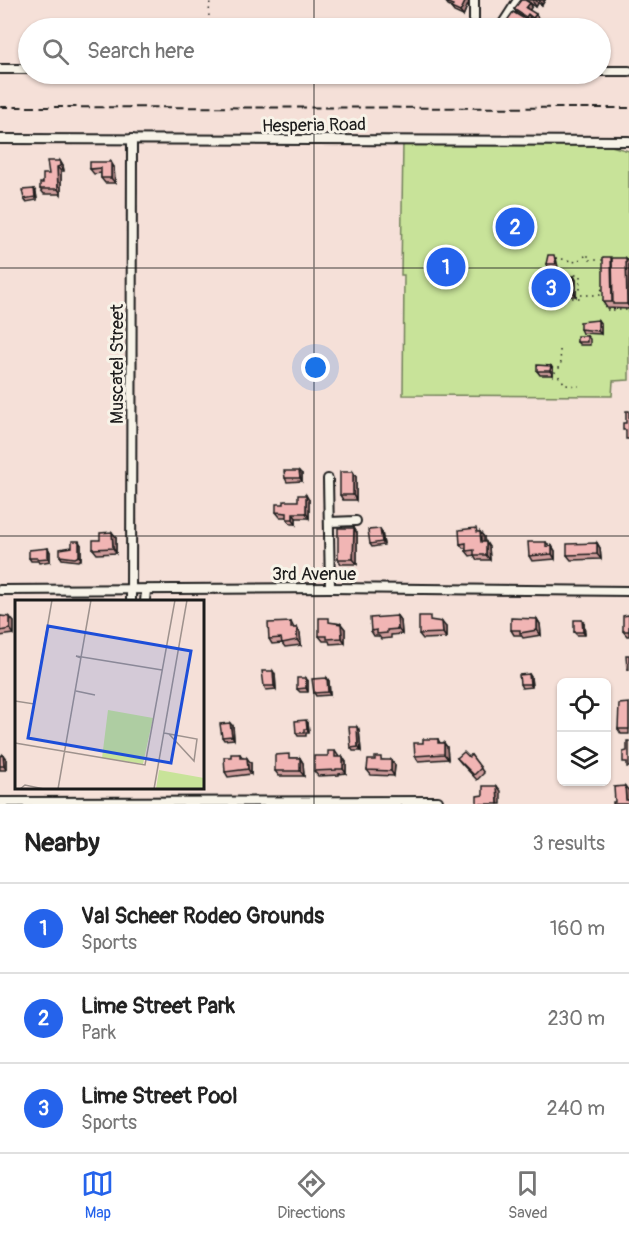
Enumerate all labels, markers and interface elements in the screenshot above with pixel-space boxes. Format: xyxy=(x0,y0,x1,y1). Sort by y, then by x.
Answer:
search box xyxy=(18,18,611,84)
icon: search xyxy=(39,35,72,68)
text: Search here xyxy=(87,37,194,65)
street label: Hesperia Road xyxy=(262,113,366,138)
pin: 2 xyxy=(496,204,534,250)
pin: 1 xyxy=(426,244,466,290)
pin: 3 xyxy=(532,266,570,310)
street label: Muscatel Street xyxy=(106,303,129,424)
your location xyxy=(301,353,330,382)
street label: 3rd Avenue xyxy=(272,563,356,586)
inset map xyxy=(15,600,204,789)
map controls xyxy=(557,678,611,786)
button: locate xyxy=(557,678,611,732)
button: layers xyxy=(557,732,611,786)
text: Nearby xyxy=(24,827,100,859)
text: 3 results xyxy=(533,831,605,856)
text: Val Scheer Rodeo Grounds xyxy=(81,902,324,930)
text: 1 xyxy=(40,916,47,941)
text: 160 m xyxy=(550,916,605,941)
text: Sports xyxy=(81,930,137,955)
text: Lime Street Park xyxy=(81,992,235,1020)
text: 2 xyxy=(38,1006,49,1031)
text: 230 m xyxy=(548,1006,605,1031)
text: Park xyxy=(81,1020,116,1045)
text: Lime Street Pool xyxy=(81,1082,237,1110)
text: 3 xyxy=(38,1096,49,1121)
text: 240 m xyxy=(546,1096,605,1121)
text: Sports xyxy=(81,1110,137,1135)
tab: Map xyxy=(81,1167,114,1223)
tab: Directions xyxy=(277,1167,345,1223)
tab: Saved xyxy=(508,1167,548,1223)

